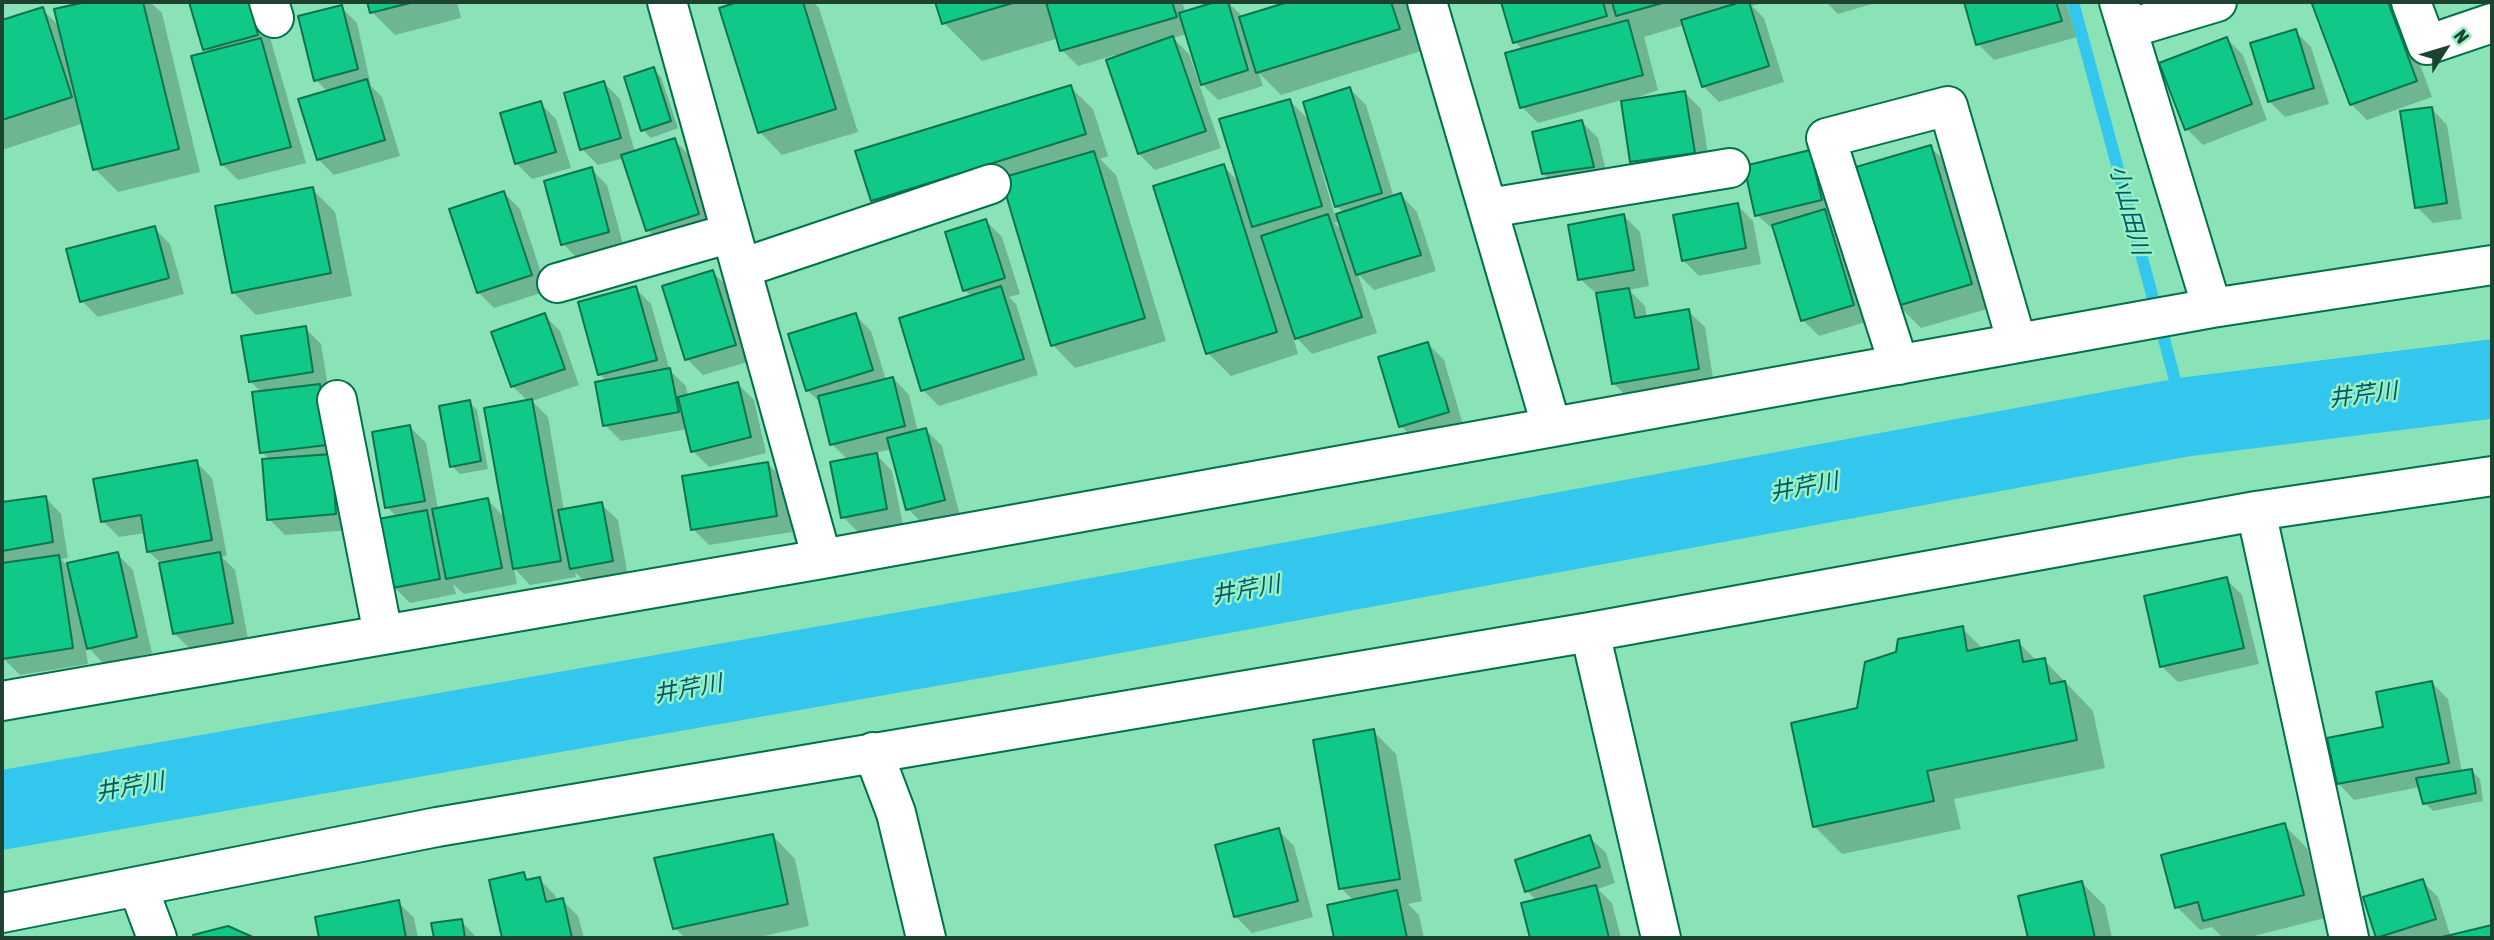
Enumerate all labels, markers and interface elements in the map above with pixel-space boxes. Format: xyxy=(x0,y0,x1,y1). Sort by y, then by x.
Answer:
north arrow xyxy=(2410,14,2480,84)
text: N xyxy=(2450,25,2474,47)
water label: 小山田川 xyxy=(2104,162,2154,258)
water label: 井芹川 xyxy=(2327,377,2399,413)
water label: 井芹川 xyxy=(1768,467,1840,507)
water label: 井芹川 xyxy=(1210,570,1282,610)
water label: 井芹川 xyxy=(652,669,724,709)
water label: 井芹川 xyxy=(94,767,166,807)

